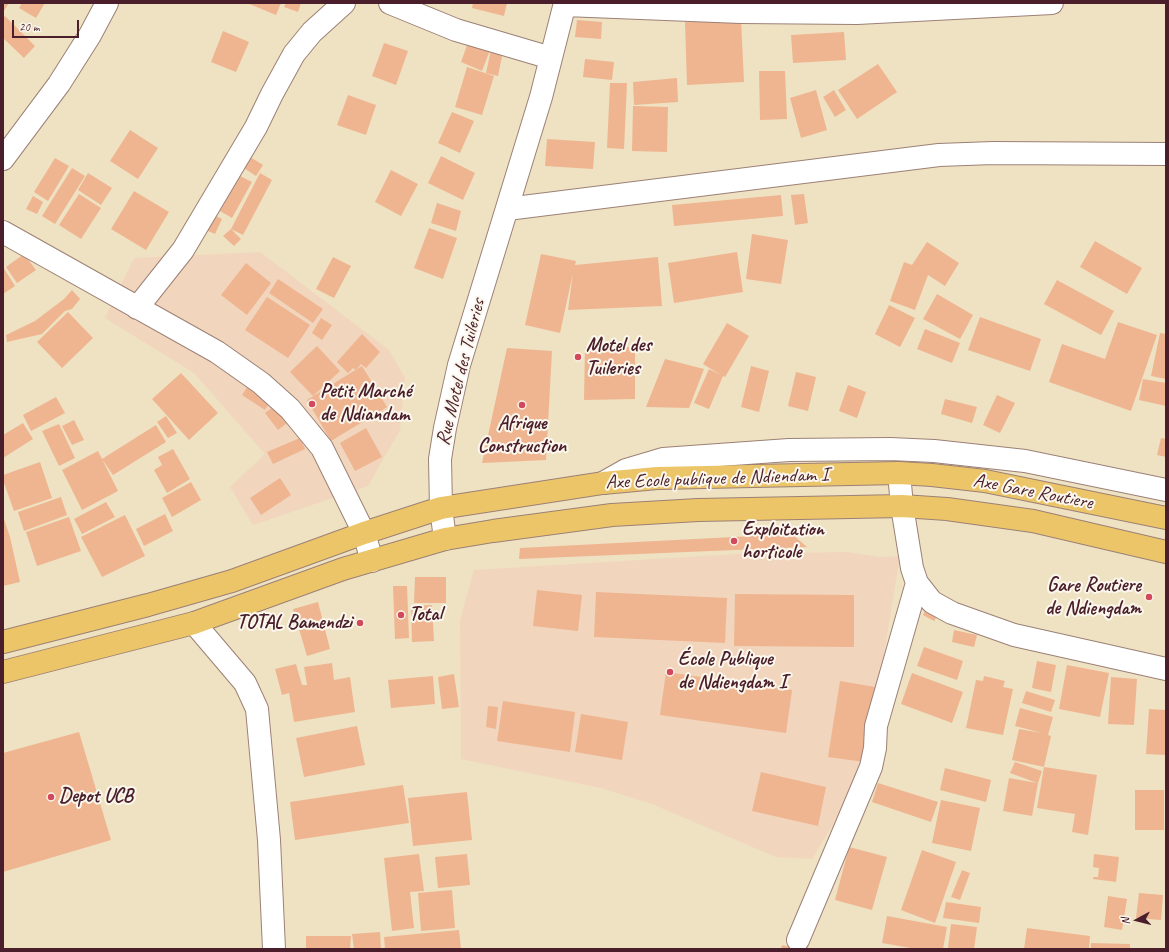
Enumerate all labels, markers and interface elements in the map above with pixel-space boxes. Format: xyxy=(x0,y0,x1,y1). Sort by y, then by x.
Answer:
scale bar xyxy=(14,12,81,38)
text: 20 m xyxy=(19,19,39,35)
street label: Rue Motel des Tuileries xyxy=(431,296,491,448)
place label: Motel des Tuileries xyxy=(586,334,651,381)
marker: Motel des Tuileries xyxy=(573,352,583,362)
place label: Petit Marché de Ndiandam xyxy=(320,380,411,427)
marker: Petit Marché de Ndiandam xyxy=(307,399,317,409)
marker: Afrique Construction xyxy=(517,400,527,410)
place label: Afrique Construction xyxy=(478,412,566,459)
street label: Axe Ecole publique de Ndiendam I xyxy=(605,463,829,495)
street label: Axe Gare Routiere xyxy=(971,469,1095,515)
place label: Exploitation horticole xyxy=(742,518,824,565)
marker: Exploitation horticole xyxy=(729,536,739,546)
place label: Gare Routiere de Ndiengdam xyxy=(1045,574,1141,621)
marker: Gare Routiere de Ndiengdam xyxy=(1144,592,1154,602)
place label: Total xyxy=(409,603,442,627)
marker: Total xyxy=(396,610,406,620)
place label: TOTAL Bamendzi xyxy=(237,611,352,635)
marker: TOTAL Bamendzi xyxy=(355,618,365,628)
place label: École Publique de Ndiengdam I xyxy=(678,648,787,695)
marker: École Publique de Ndiengdam I xyxy=(665,667,675,677)
place label: Depot UCB xyxy=(59,785,133,809)
marker: Depot UCB xyxy=(46,792,56,802)
north arrow xyxy=(1117,900,1157,940)
text: N xyxy=(1118,917,1132,926)

